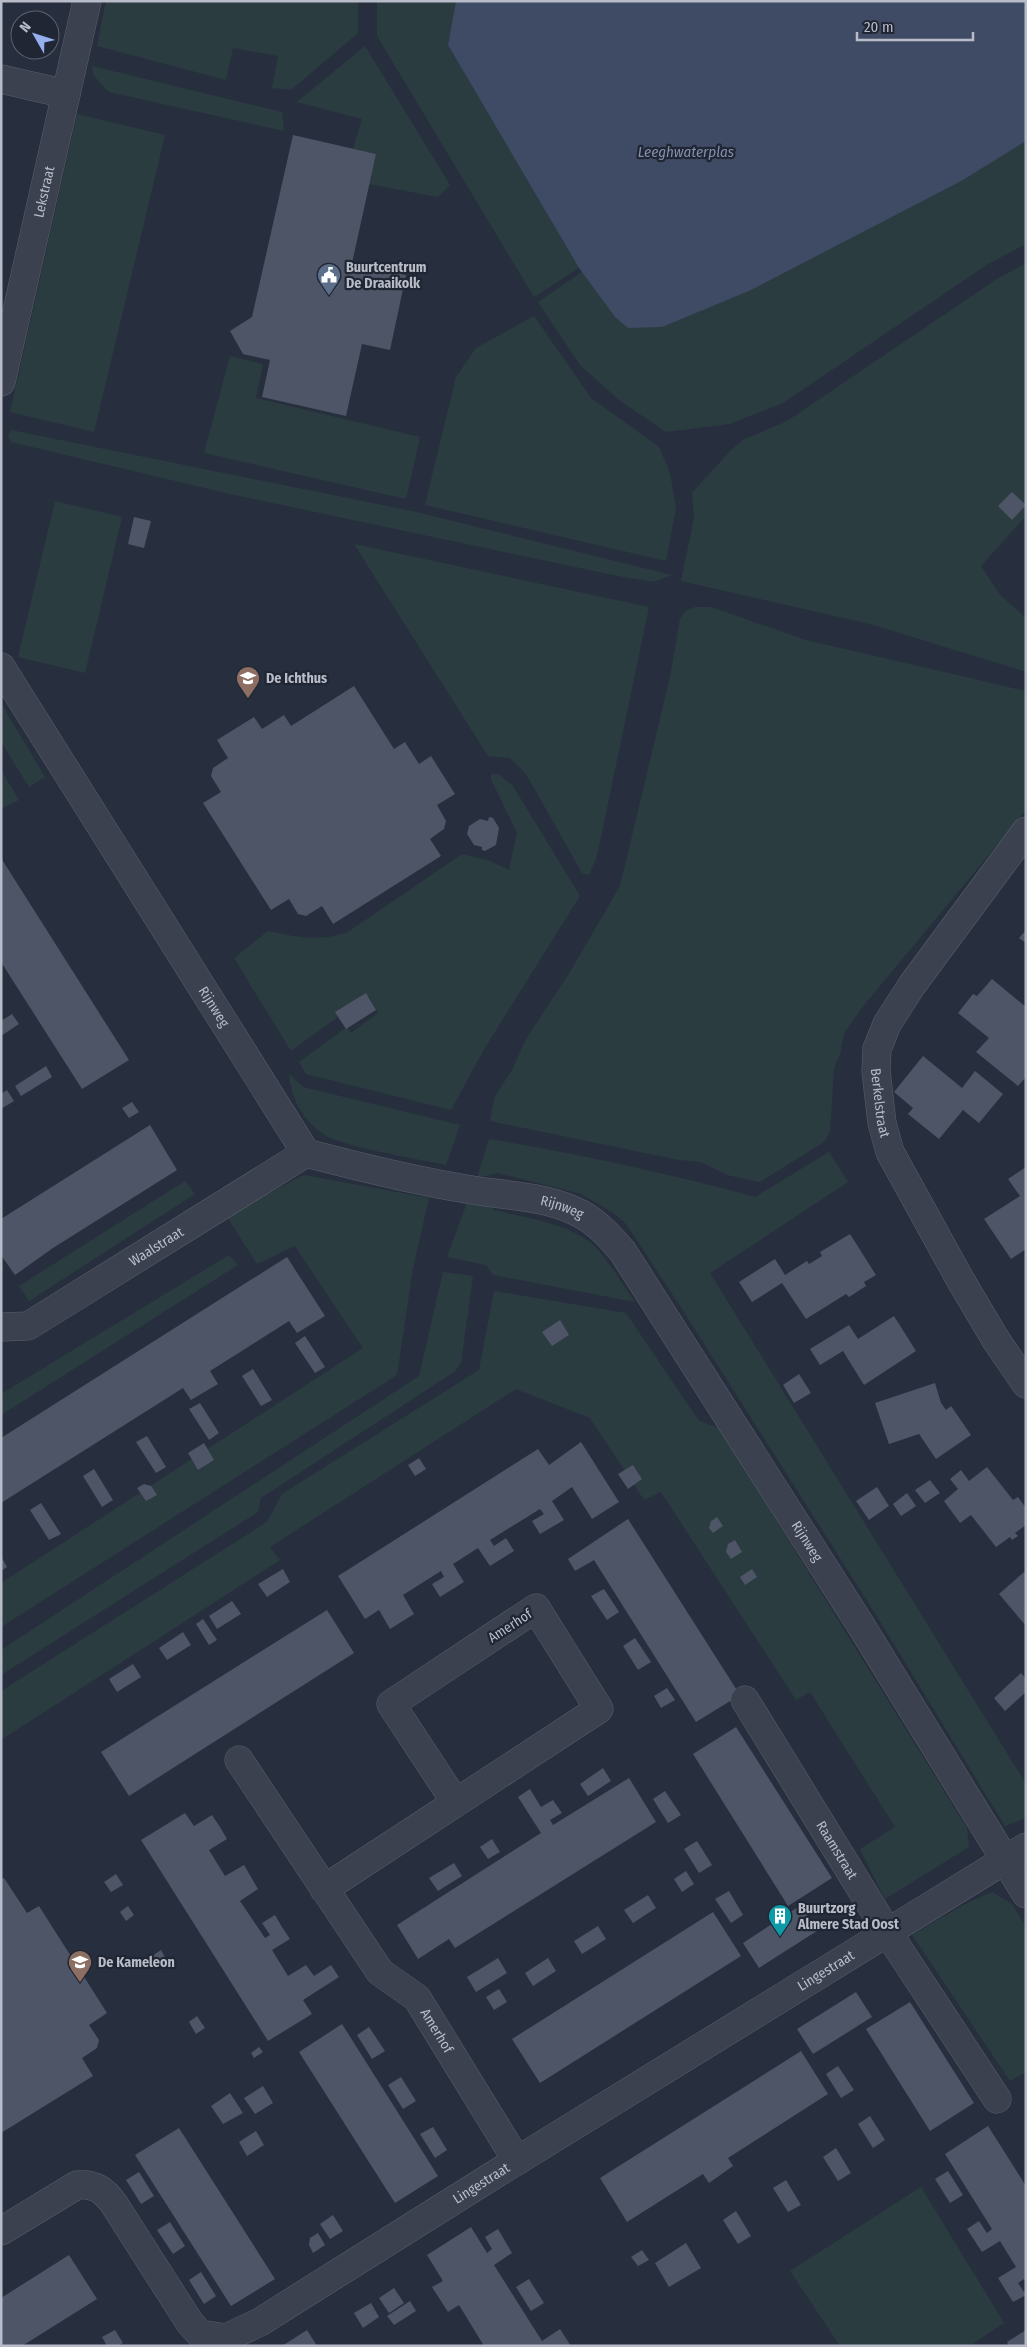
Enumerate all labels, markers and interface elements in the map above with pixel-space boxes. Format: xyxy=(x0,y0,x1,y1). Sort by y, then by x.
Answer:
north arrow xyxy=(10,10,60,60)
scale bar xyxy=(857,10,973,42)
text: 20 m xyxy=(864,18,894,36)
text: N xyxy=(16,19,35,36)
water label: Leeghwaterplas xyxy=(638,143,735,161)
street label: Lekstraat xyxy=(30,164,58,219)
place label: Buurtcentrum De Draaikolk xyxy=(346,259,427,292)
public building icon: Buurtcentrum De Draaikolk xyxy=(316,262,342,296)
school or university icon: De Ichthus xyxy=(235,665,261,699)
place label: De Ichthus xyxy=(266,670,327,687)
street label: Rijnweg xyxy=(195,983,233,1030)
street label: Berkelstraat xyxy=(867,1067,894,1140)
street label: Rijnweg xyxy=(539,1192,587,1223)
street label: Waalstraat xyxy=(126,1223,187,1269)
street label: Rijnweg xyxy=(788,1518,827,1565)
street label: Amerhof xyxy=(485,1605,537,1646)
street label: Raamstraat xyxy=(813,1818,862,1883)
place label: Buurtzorg Almere Stad Oost xyxy=(797,1900,900,1933)
building icon: Buurtzorg Almere Stad Oost xyxy=(767,1903,793,1937)
street label: Lingestraat xyxy=(794,1946,858,1994)
school or university icon: De Kameleon xyxy=(67,1949,93,1983)
place label: De Kameleon xyxy=(98,1954,175,1971)
street label: Amerhof xyxy=(417,2005,458,2057)
street label: Lingestraat xyxy=(450,2159,513,2207)

